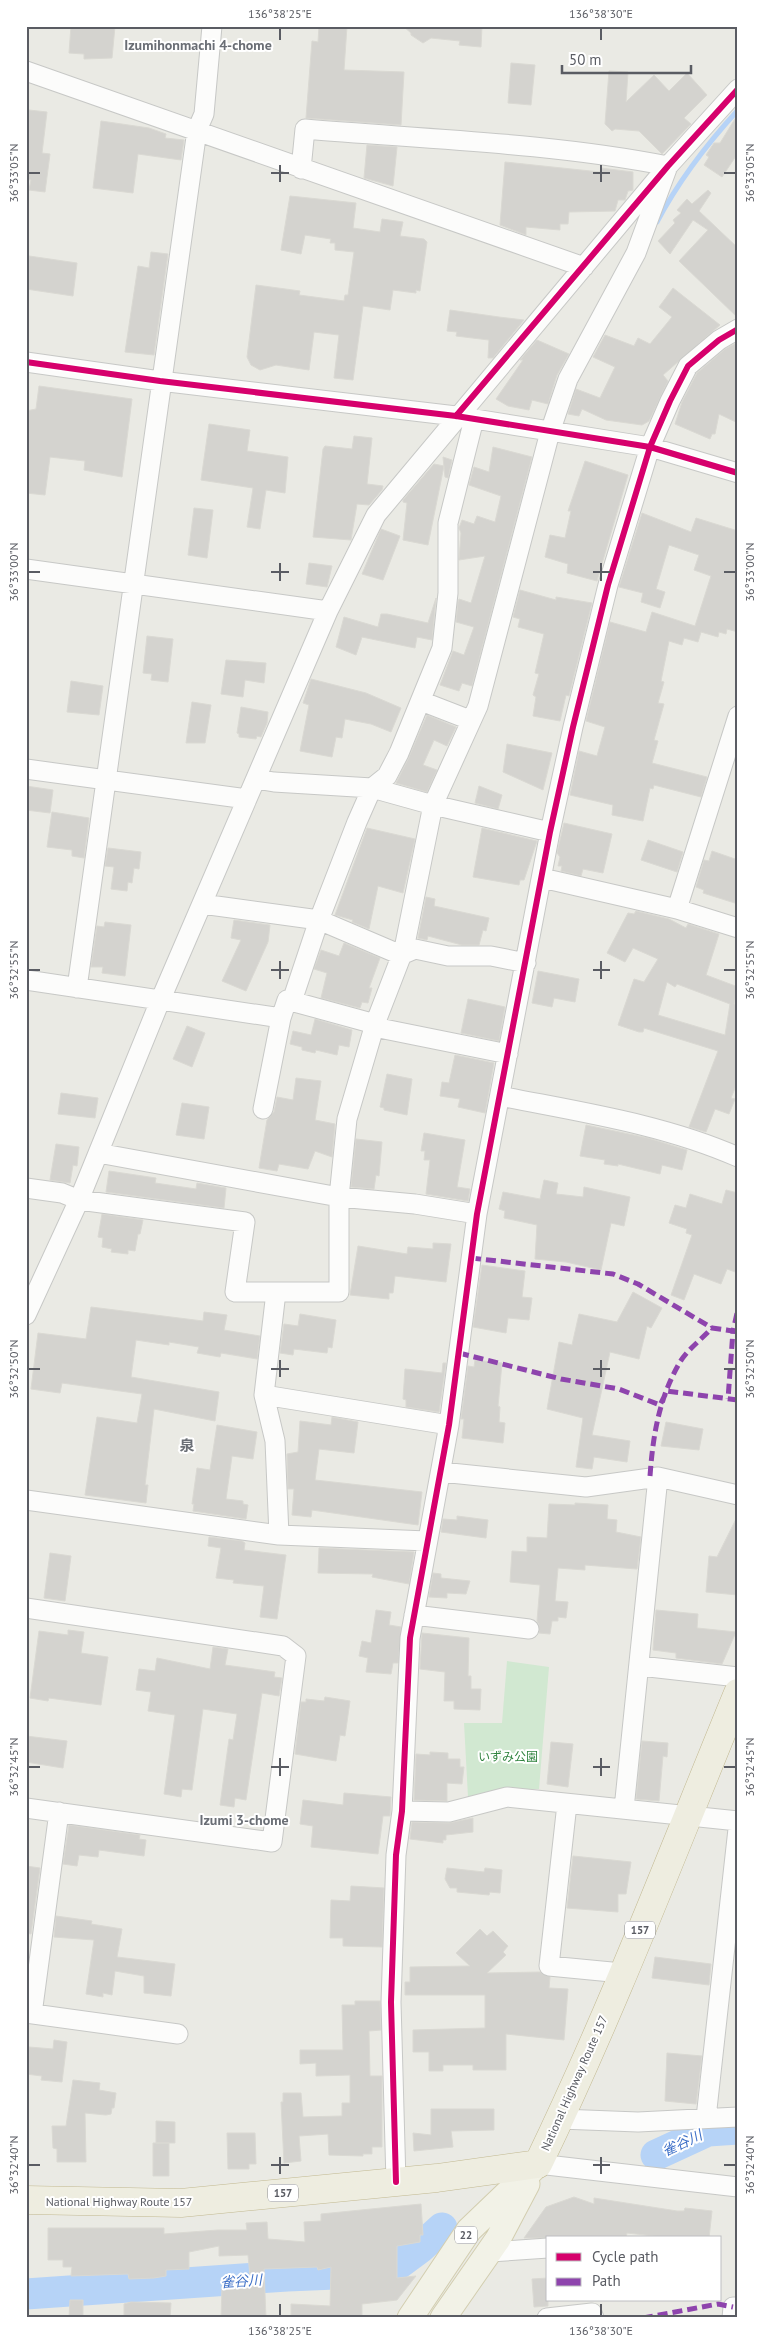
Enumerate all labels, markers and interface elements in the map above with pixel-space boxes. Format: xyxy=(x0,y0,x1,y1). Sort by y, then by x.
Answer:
text: 136°38'25"E xyxy=(248,6,312,21)
text: 136°38'30"E xyxy=(569,6,633,21)
district label: Izumihonmachi 4-chome xyxy=(124,36,272,54)
scale bar xyxy=(562,42,690,74)
text: 50 m xyxy=(569,50,602,69)
text: 36°33'05"N xyxy=(6,143,21,203)
text: 36°33'05"N xyxy=(742,143,757,203)
text: 36°33'00"N xyxy=(6,542,21,602)
text: 36°33'00"N xyxy=(742,542,757,602)
text: 36°32'55"N xyxy=(6,940,21,1000)
text: 36°32'55"N xyxy=(742,940,757,1000)
text: 36°32'50"N xyxy=(6,1339,21,1399)
text: 36°32'50"N xyxy=(742,1339,757,1399)
district label: 泉 xyxy=(179,1436,195,1455)
text: 36°32'45"N xyxy=(6,1737,21,1797)
text: 36°32'45"N xyxy=(742,1737,757,1797)
park label: いずみ公園 xyxy=(478,1749,538,1764)
district label: Izumi 3-chome xyxy=(199,1811,289,1829)
road number: 157 xyxy=(625,1922,655,1938)
street label: National Highway Route 157 xyxy=(537,2013,611,2153)
water label: 雀谷川 xyxy=(659,2125,707,2160)
text: 36°32'40"N xyxy=(6,2135,21,2195)
text: 36°32'40"N xyxy=(742,2135,757,2195)
road number: 157 xyxy=(268,2184,298,2202)
street label: National Highway Route 157 xyxy=(46,2194,192,2209)
road number: 22 xyxy=(455,2226,477,2244)
legend xyxy=(546,2236,722,2302)
text: Cycle path xyxy=(592,2247,658,2266)
water label: 雀谷川 xyxy=(219,2270,265,2291)
text: Path xyxy=(592,2271,621,2290)
text: 136°38'25"E xyxy=(248,2323,312,2338)
text: 136°38'30"E xyxy=(569,2323,633,2338)

